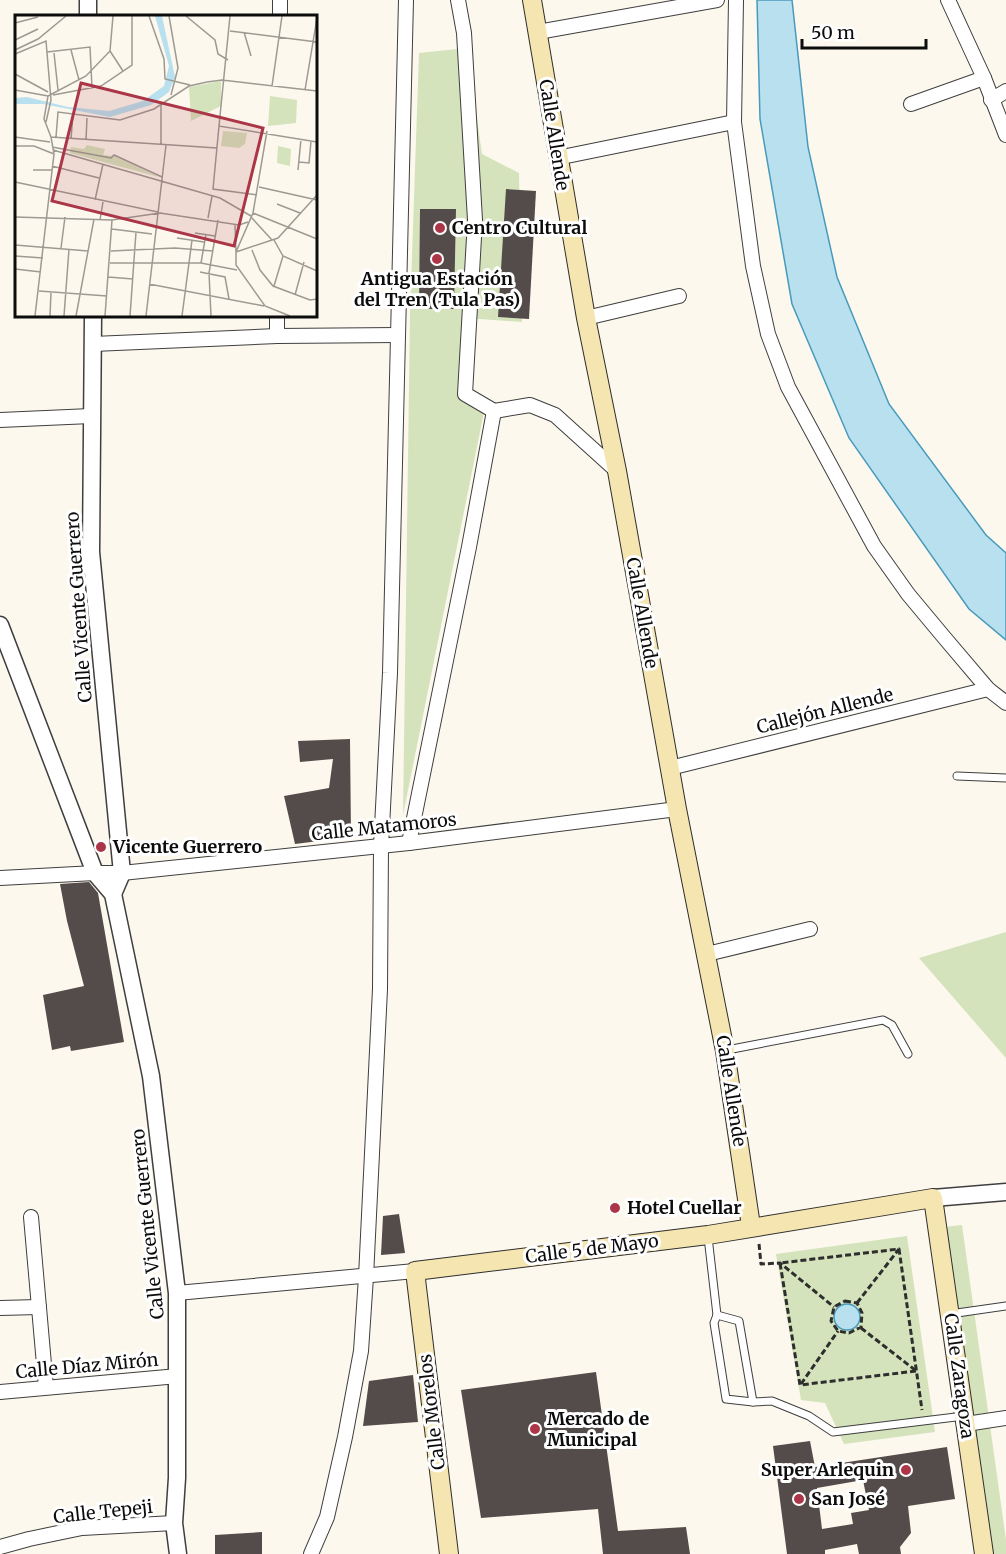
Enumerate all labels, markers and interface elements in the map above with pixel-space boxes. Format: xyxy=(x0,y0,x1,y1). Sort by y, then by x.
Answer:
scale bar xyxy=(802,12,926,50)
inset map xyxy=(15,15,316,316)
text: 50 m xyxy=(811,21,855,44)
street label: Calle Allende xyxy=(534,78,575,192)
place label: Centro Cultural xyxy=(452,216,587,239)
marker: Centro Cultural xyxy=(433,221,447,235)
marker: Antigua Estación del Tren (Tula Pas) xyxy=(430,252,444,266)
place label: Antigua Estación del Tren (Tula Pas) xyxy=(354,267,520,311)
street label: Calle Vicente Guerrero xyxy=(60,511,97,703)
street label: Calle Allende xyxy=(621,556,664,670)
street label: Callejón Allende xyxy=(754,682,896,739)
street label: Calle Matamoros xyxy=(310,807,458,846)
place label: Vicente Guerrero xyxy=(112,835,262,858)
marker: Vicente Guerrero xyxy=(94,840,108,854)
street label: Calle Allende xyxy=(711,1034,752,1148)
street label: Calle Vicente Guerrero xyxy=(126,1128,169,1320)
place label: Hotel Cuellar xyxy=(627,1196,742,1219)
marker: Hotel Cuellar xyxy=(608,1201,622,1215)
street label: Calle 5 de Mayo xyxy=(524,1229,660,1268)
street label: Calle Zaragoza xyxy=(939,1312,980,1440)
street label: Calle Díaz Mirón xyxy=(15,1348,159,1383)
street label: Calle Morelos xyxy=(413,1353,450,1471)
place label: Mercado de Municipal xyxy=(547,1407,649,1451)
marker: Mercado de Municipal xyxy=(528,1422,542,1436)
place label: Super Arlequin xyxy=(761,1458,894,1481)
marker: Super Arlequin xyxy=(899,1463,913,1477)
place label: San José xyxy=(811,1487,885,1510)
marker: San José xyxy=(792,1492,806,1506)
street label: Calle Tepeji xyxy=(52,1495,154,1528)

